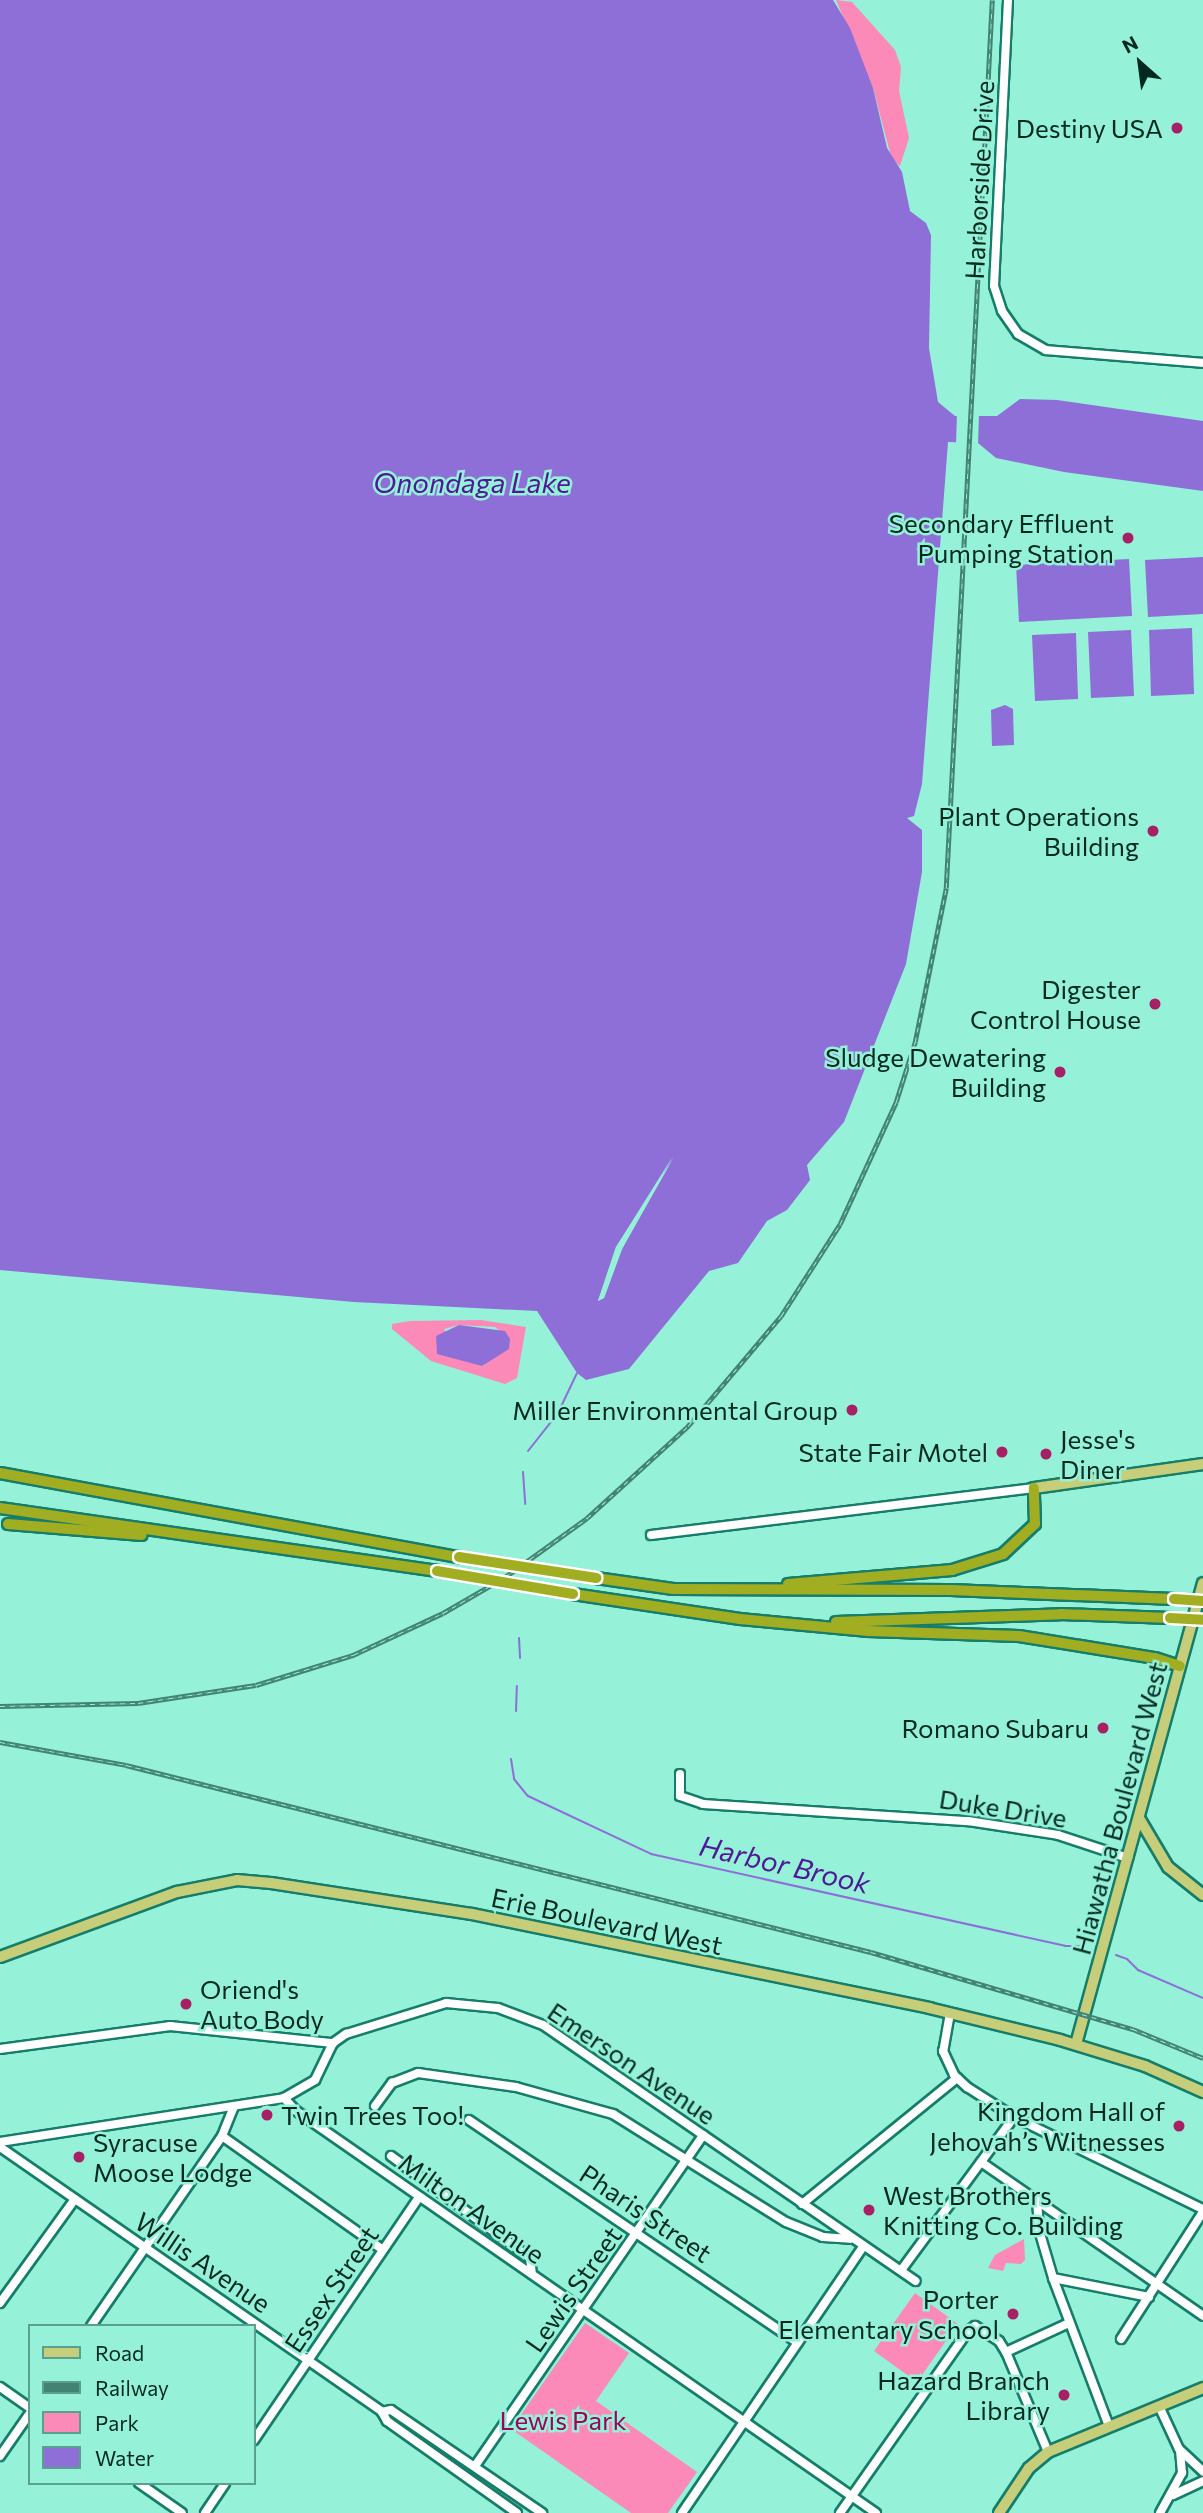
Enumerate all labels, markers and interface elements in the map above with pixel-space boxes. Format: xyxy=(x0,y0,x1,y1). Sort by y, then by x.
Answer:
north arrow xyxy=(1105,28,1175,98)
text: N xyxy=(1118,31,1142,58)
street label: Harborside Drive xyxy=(958,80,1000,280)
place label: Destiny USA xyxy=(1016,112,1163,144)
marker: Destiny USA xyxy=(1169,120,1185,136)
water label: Onondaga Lake xyxy=(373,465,571,499)
place label: Secondary Effluent Pumping Station xyxy=(889,507,1114,568)
marker: Secondary Effluent Pumping Station xyxy=(1120,530,1136,546)
place label: Plant Operations Building xyxy=(938,800,1139,862)
marker: Plant Operations Building xyxy=(1145,823,1161,839)
place label: Digester Control House xyxy=(970,973,1141,1034)
marker: Digester Control House xyxy=(1147,996,1163,1012)
place label: Sludge Dewatering Building xyxy=(825,1041,1046,1102)
marker: Sludge Dewatering Building xyxy=(1052,1064,1068,1080)
place label: Miller Environmental Group xyxy=(512,1394,838,1426)
marker: Miller Environmental Group xyxy=(844,1402,860,1418)
place label: Jesse's Diner xyxy=(1060,1423,1136,1484)
place label: State Fair Motel xyxy=(799,1436,988,1468)
marker: State Fair Motel xyxy=(994,1444,1010,1460)
marker: Jesse's Diner xyxy=(1038,1446,1054,1462)
street label: Hiawatha Boulevard West xyxy=(1065,1658,1173,1958)
place label: Romano Subaru xyxy=(902,1712,1089,1744)
marker: Romano Subaru xyxy=(1095,1720,1111,1736)
street label: Duke Drive xyxy=(937,1783,1069,1833)
water label: Harbor Brook xyxy=(696,1828,874,1900)
street label: Erie Boulevard West xyxy=(489,1881,725,1961)
place label: Oriend's Auto Body xyxy=(200,1973,324,2035)
street label: Emerson Avenue xyxy=(542,1995,722,2131)
marker: Oriend's Auto Body xyxy=(178,1996,194,2012)
place label: Kingdom Hall of Jehovah’s Witnesses xyxy=(929,2095,1165,2156)
place label: Twin Trees Too! xyxy=(281,2099,464,2131)
marker: Twin Trees Too! xyxy=(259,2107,275,2123)
marker: Kingdom Hall of Jehovah’s Witnesses xyxy=(1171,2118,1187,2134)
place label: Syracuse Moose Lodge xyxy=(93,2126,252,2188)
street label: Milton Avenue xyxy=(393,2146,551,2270)
marker: Syracuse Moose Lodge xyxy=(71,2149,87,2165)
street label: Pharis Street xyxy=(574,2158,718,2268)
place label: West Brothers Knitting Co. Building xyxy=(883,2179,1123,2240)
marker: West Brothers Knitting Co. Building xyxy=(861,2202,877,2218)
street label: Willis Avenue xyxy=(129,2205,277,2319)
street label: Essex Street xyxy=(278,2220,384,2358)
street label: Lewis Street xyxy=(518,2220,628,2358)
place label: Porter Elementary School xyxy=(778,2283,999,2344)
marker: Porter Elementary School xyxy=(1005,2306,1021,2322)
legend xyxy=(28,2324,256,2485)
text: Road xyxy=(95,2340,144,2365)
place label: Hazard Branch Library xyxy=(877,2364,1050,2426)
text: Railway xyxy=(95,2375,169,2400)
marker: Hazard Branch Library xyxy=(1056,2387,1072,2403)
park label: Lewis Park xyxy=(500,2404,626,2436)
text: Park xyxy=(95,2410,139,2435)
text: Water xyxy=(95,2445,154,2470)

